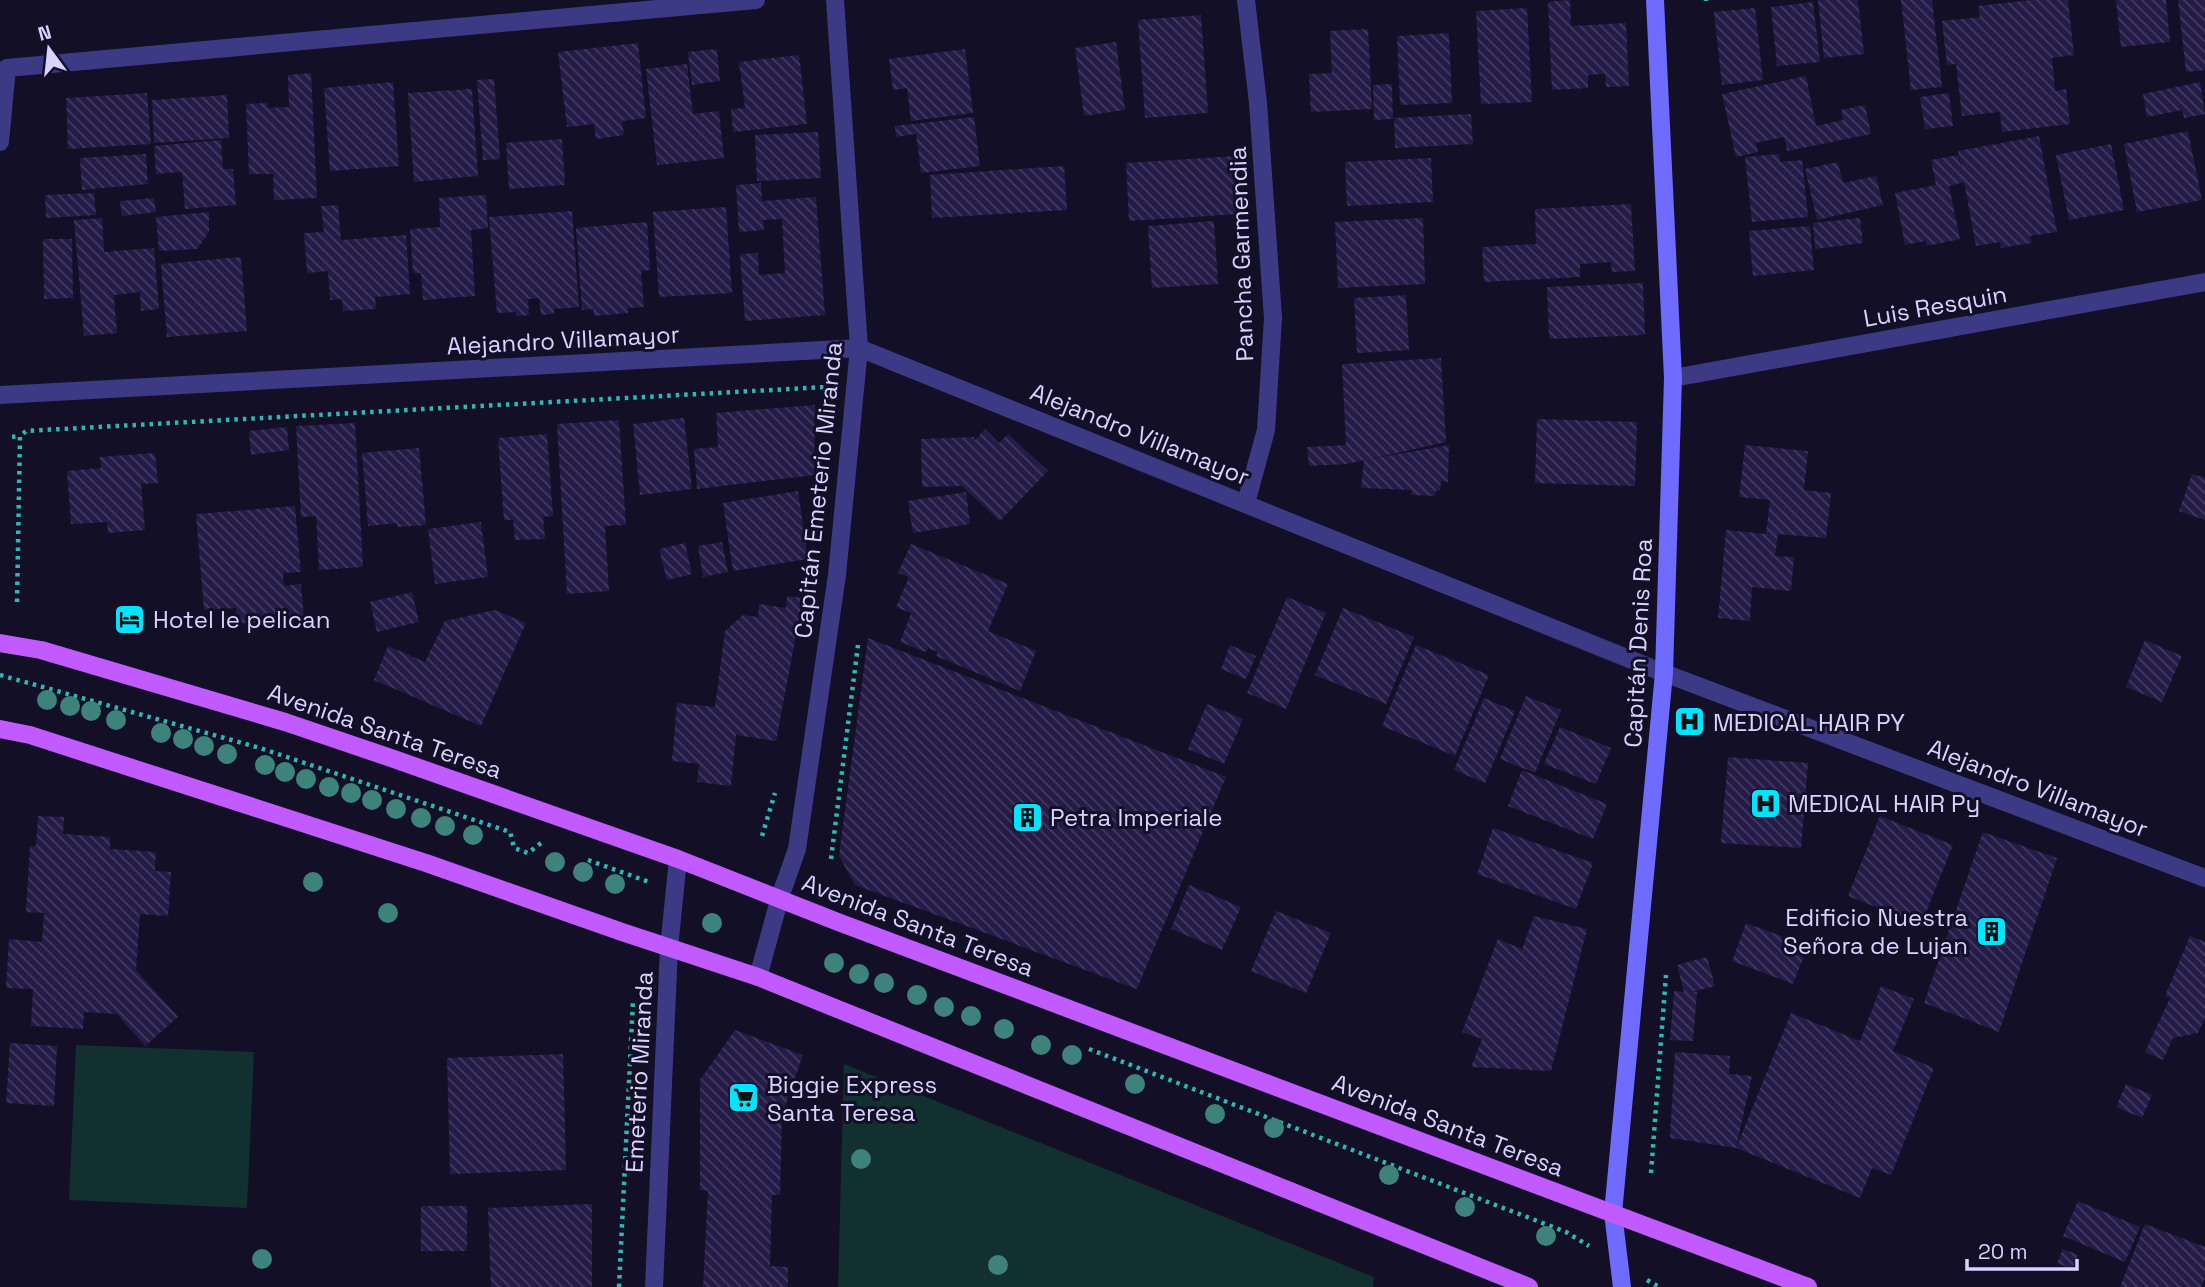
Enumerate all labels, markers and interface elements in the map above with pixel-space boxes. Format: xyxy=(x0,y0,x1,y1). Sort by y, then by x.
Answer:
north arrow xyxy=(14,14,84,84)
text: N xyxy=(35,19,54,47)
street label: Pancha Garmendia xyxy=(1222,146,1260,362)
street label: Luis Resquin xyxy=(1861,278,2009,334)
street label: Alejandro Villamayor xyxy=(446,318,680,362)
street label: Capitán Emeterio Miranda xyxy=(787,340,849,640)
street label: Alejandro Villamayor xyxy=(1026,376,1254,492)
street label: Capitán Denis Roa xyxy=(1617,537,1659,748)
hotel icon: Hotel le pelican xyxy=(113,602,147,636)
place label: Hotel le pelican xyxy=(153,604,331,635)
street label: Avenida Santa Teresa xyxy=(264,676,506,786)
hospital icon: MEDICAL HAIR PY xyxy=(1673,705,1707,739)
place label: MEDICAL HAIR PY xyxy=(1713,707,1905,738)
street label: Alejandro Villamayor xyxy=(1923,732,2153,844)
hospital icon: MEDICAL HAIR Py xyxy=(1748,786,1782,820)
place label: MEDICAL HAIR Py xyxy=(1788,788,1980,819)
building icon: Petra Imperiale xyxy=(1010,800,1044,834)
place label: Petra Imperiale xyxy=(1050,802,1222,833)
street label: Avenida Santa Teresa xyxy=(798,867,1038,984)
place label: Edificio Nuestra Señora de Lujan xyxy=(1783,902,1968,961)
building icon: Edificio Nuestra Señora de Lujan xyxy=(1974,914,2008,948)
street label: Emeterio Miranda xyxy=(618,970,660,1174)
street label: Avenida Santa Teresa xyxy=(1328,1067,1568,1184)
place label: Biggie Express Santa Teresa xyxy=(767,1069,937,1128)
supermarket icon: Biggie Express Santa Teresa xyxy=(727,1081,761,1115)
scale bar xyxy=(1967,1228,2077,1272)
text: 20 m xyxy=(1978,1238,2028,1265)

